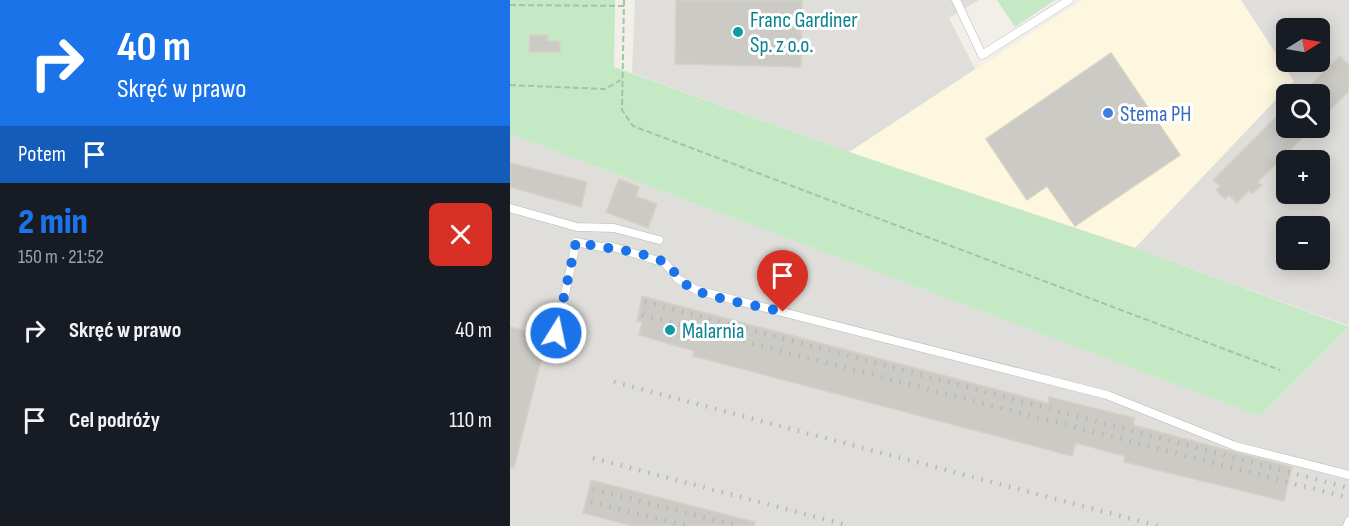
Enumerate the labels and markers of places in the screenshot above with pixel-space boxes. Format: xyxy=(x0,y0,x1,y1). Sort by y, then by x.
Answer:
place label: Franc Gardiner Sp. z o.o. xyxy=(750,7,858,59)
marker: Franc Gardiner Sp. z o.o. xyxy=(731,25,745,39)
place label: Stema PH xyxy=(1120,101,1191,128)
marker: Stema PH xyxy=(1101,106,1115,120)
pin xyxy=(757,250,808,312)
place label: Malarnia xyxy=(682,318,744,345)
marker: Malarnia xyxy=(663,323,677,337)

